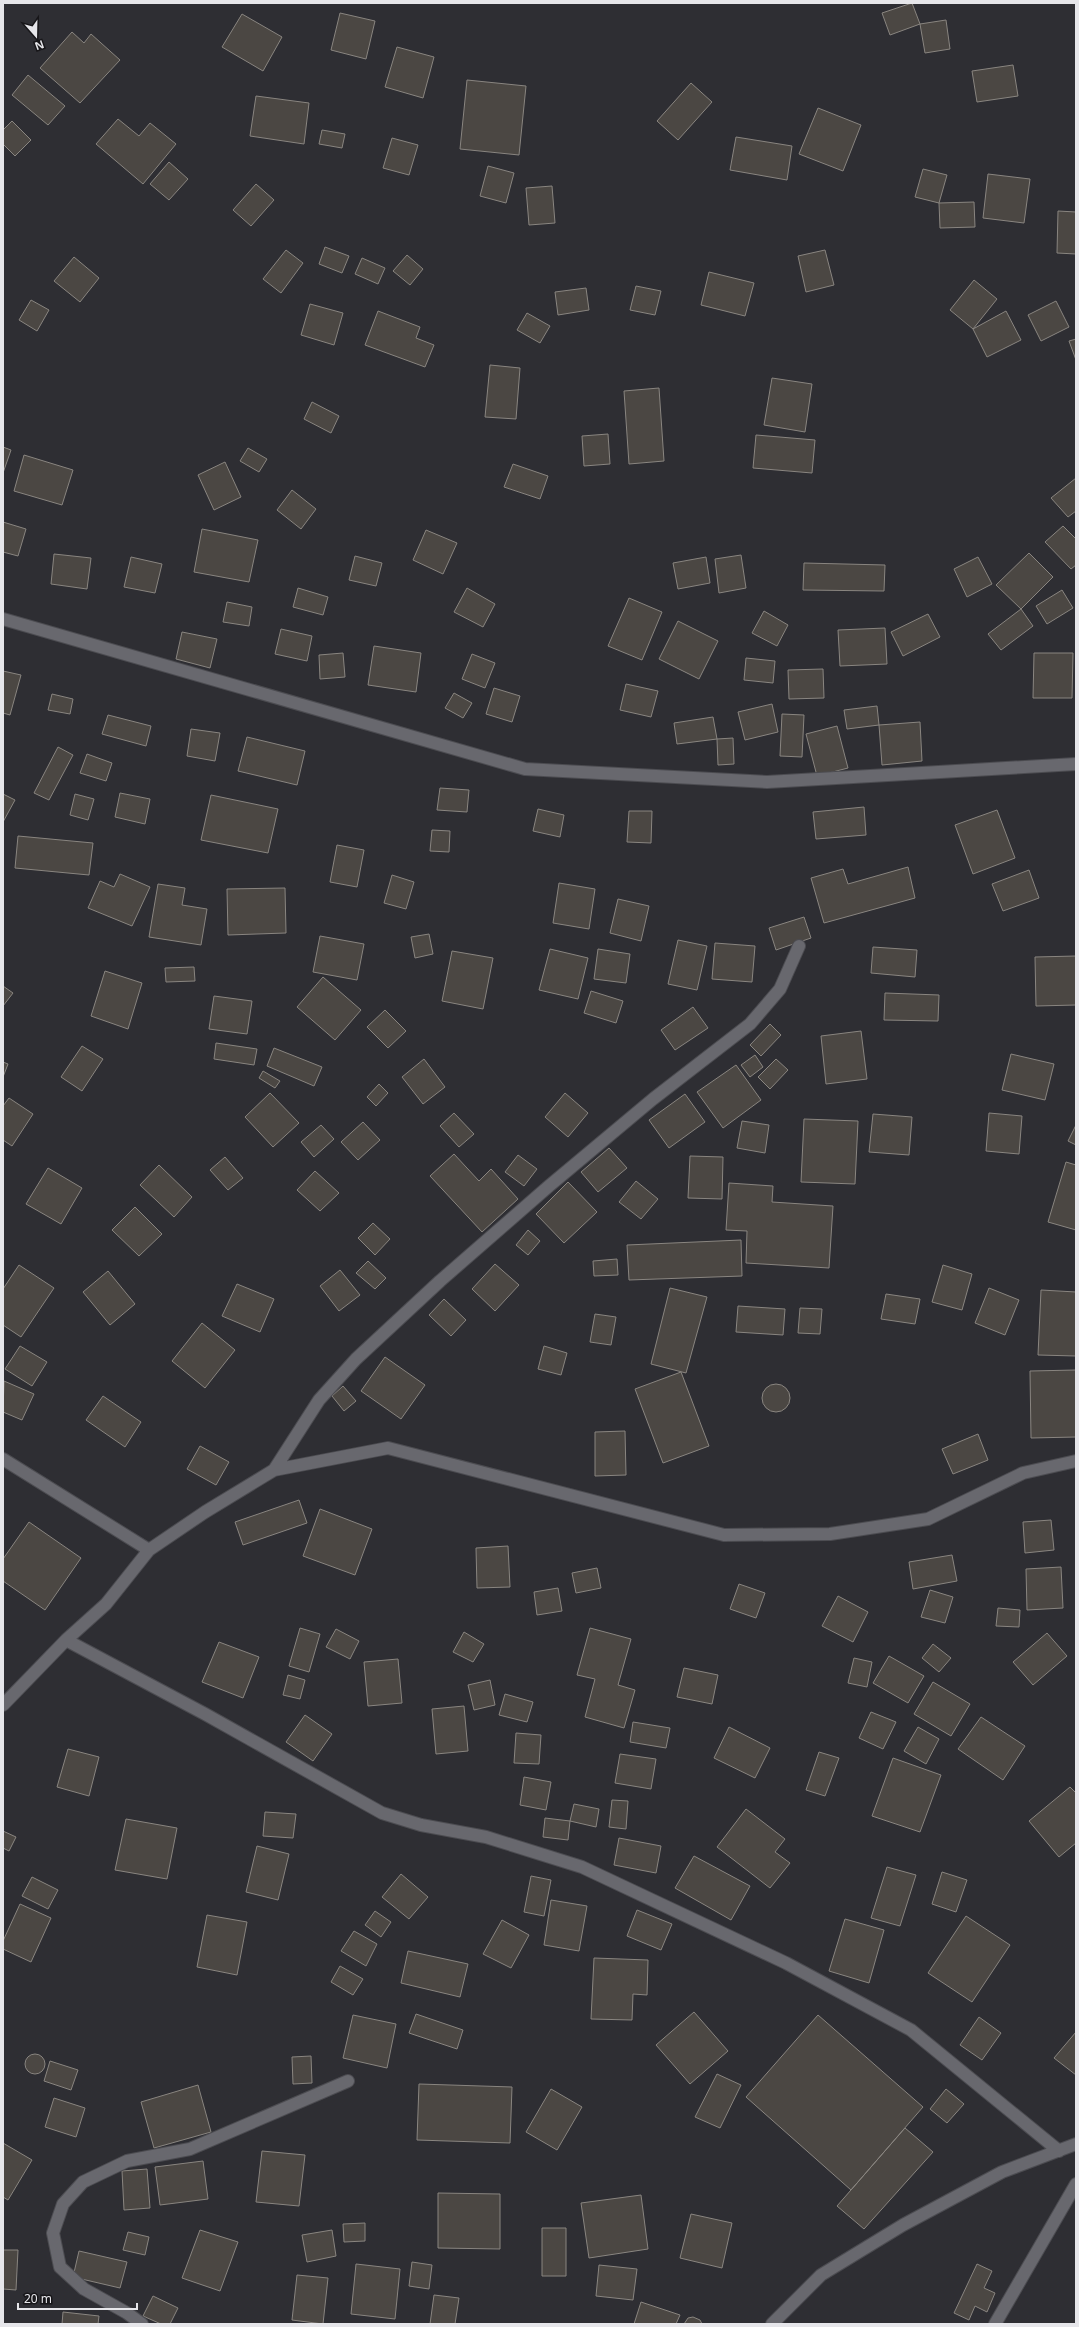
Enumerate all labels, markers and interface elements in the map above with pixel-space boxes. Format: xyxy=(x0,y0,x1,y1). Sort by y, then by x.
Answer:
north arrow xyxy=(16,16,56,56)
text: N xyxy=(33,37,46,54)
scale bar xyxy=(18,2285,137,2311)
text: 20 m xyxy=(24,2290,52,2307)

